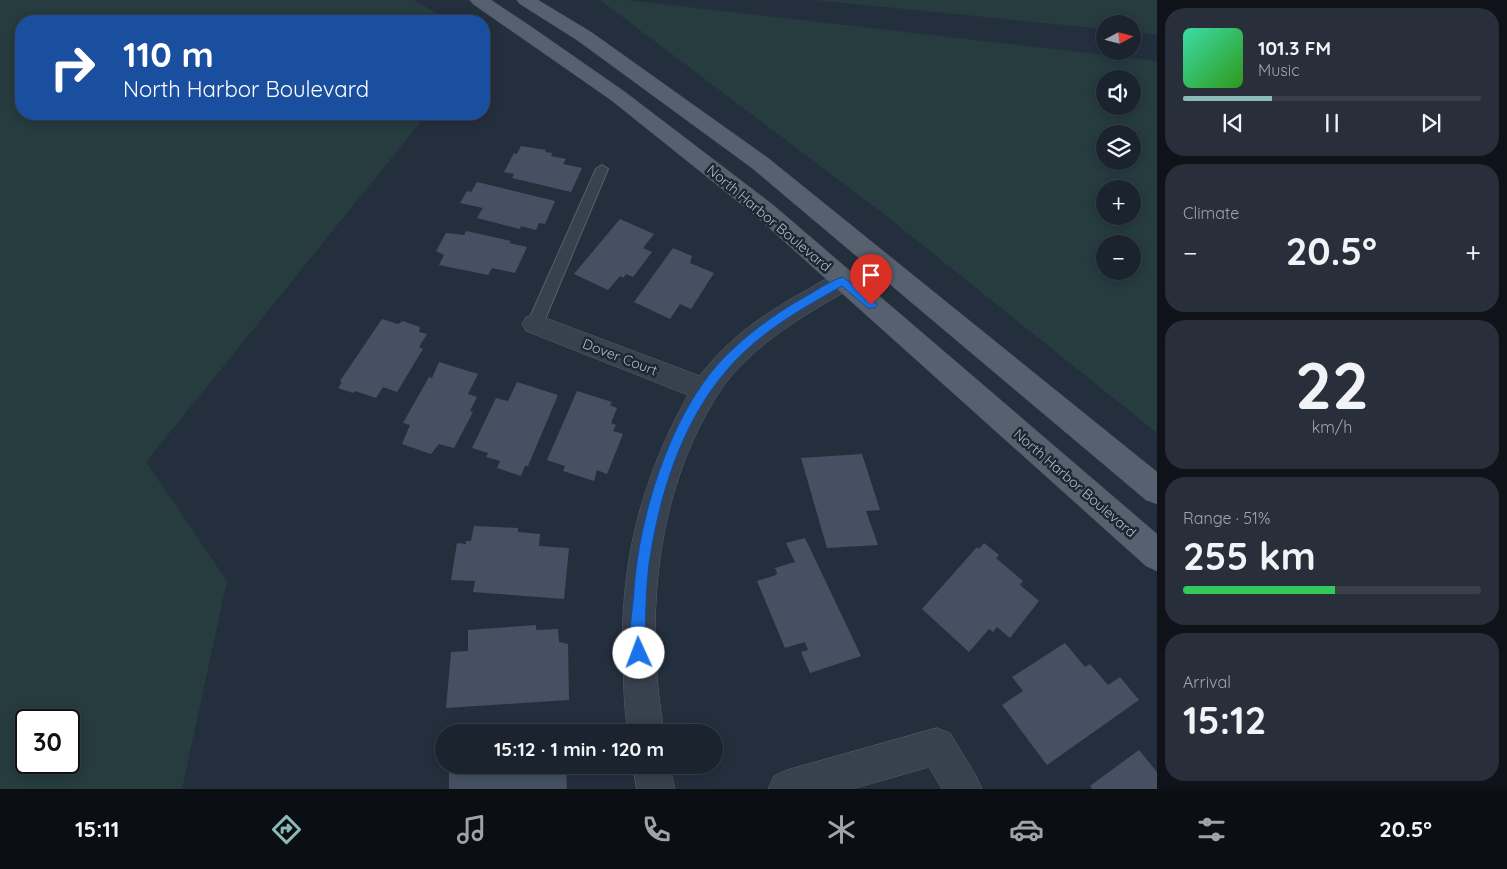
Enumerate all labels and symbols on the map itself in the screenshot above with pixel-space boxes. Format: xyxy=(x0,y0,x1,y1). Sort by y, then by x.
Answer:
north arrow xyxy=(1096,15,1141,60)
street label: North Harbor Boulevard xyxy=(703,161,835,275)
pin xyxy=(850,254,892,305)
street label: Dover Court xyxy=(580,334,660,380)
street label: North Harbor Boulevard xyxy=(1010,425,1140,541)
position arrow xyxy=(612,626,664,678)
speed limit sign: 30 xyxy=(15,709,80,774)

